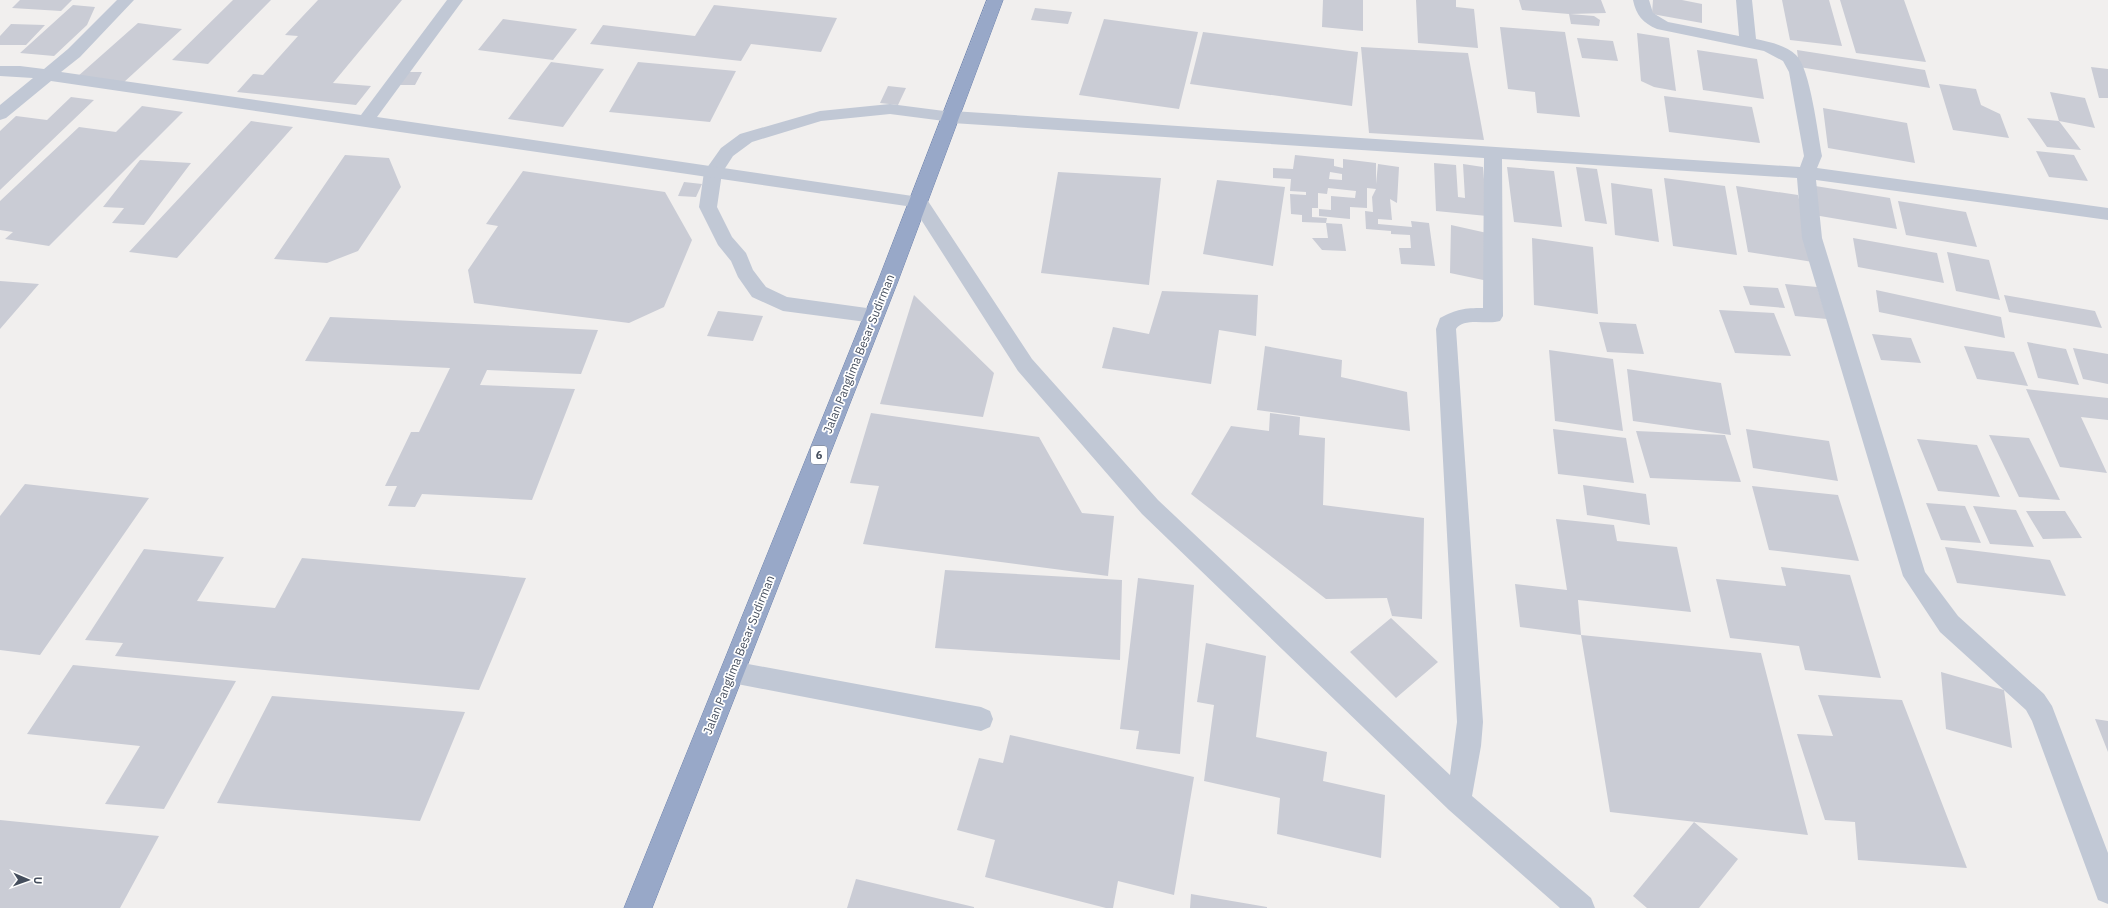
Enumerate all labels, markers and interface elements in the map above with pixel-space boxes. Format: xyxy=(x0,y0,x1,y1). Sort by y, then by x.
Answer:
street label: Jalan Panglima Besar Sudirman xyxy=(820,272,897,436)
road number: 6 xyxy=(811,446,827,464)
street label: Jalan Panglima Besar Sudirman xyxy=(700,573,777,737)
north arrow xyxy=(8,860,48,900)
text: U xyxy=(31,876,45,884)

